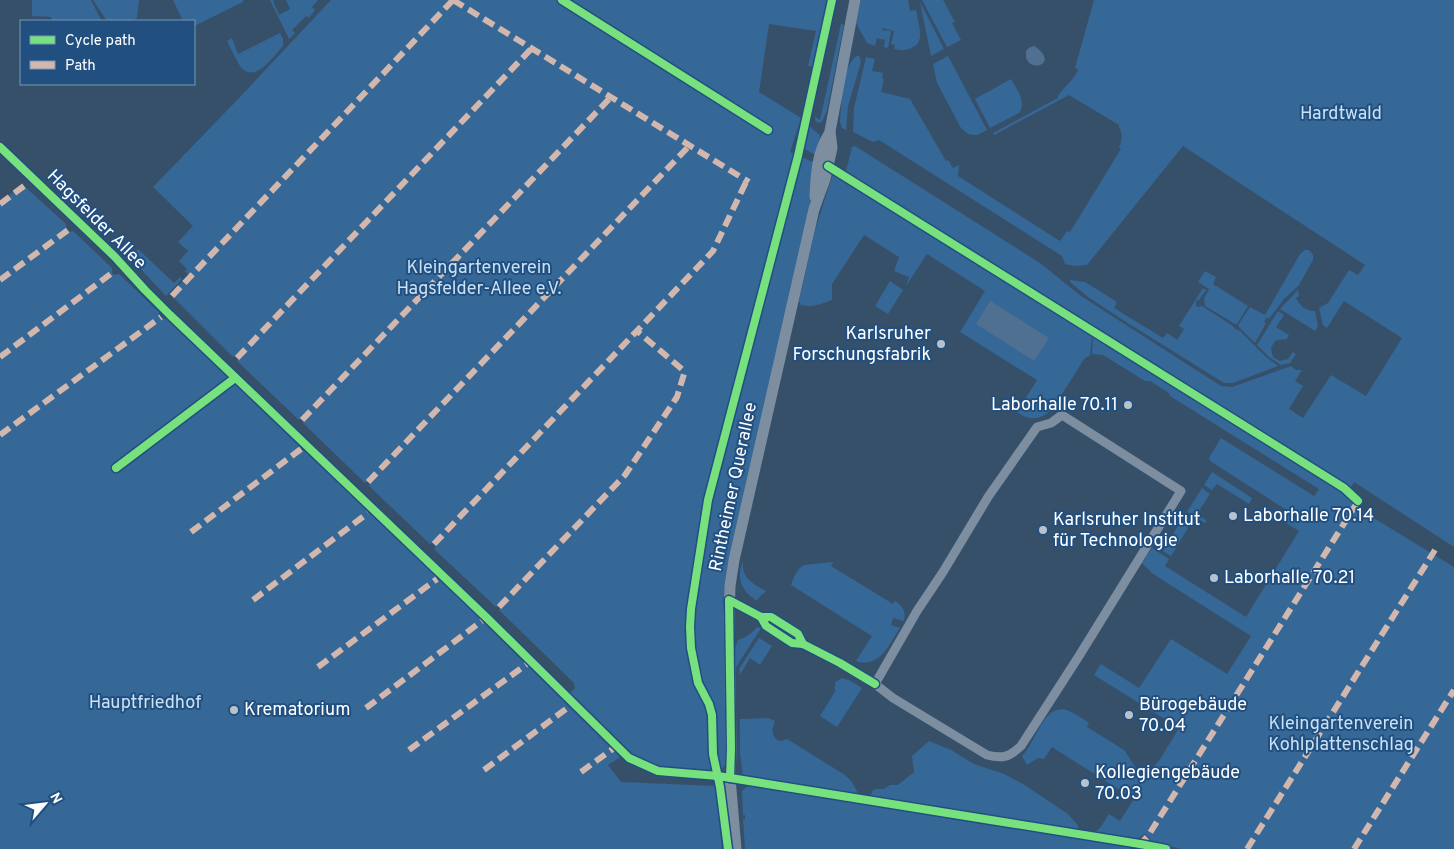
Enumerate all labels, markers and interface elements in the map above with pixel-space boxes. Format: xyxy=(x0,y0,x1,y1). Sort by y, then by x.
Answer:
legend xyxy=(20,20,195,85)
text: Cycle path xyxy=(65,32,136,51)
text: Path xyxy=(65,57,96,76)
park label: Hardtwald xyxy=(1300,103,1382,126)
street label: Hagsfelder Allee xyxy=(41,165,151,275)
park label: Kleingartenverein Hagsfelder-Allee e.V. xyxy=(396,257,562,301)
place label: Karlsruher Forschungsfabrik xyxy=(793,323,931,367)
marker: Karlsruher Forschungsfabrik xyxy=(935,338,947,350)
place label: Laborhalle 70.11 xyxy=(991,394,1118,417)
marker: Laborhalle 70.11 xyxy=(1122,399,1134,411)
street label: Rintheimer Querallee xyxy=(705,400,763,574)
place label: Laborhalle 70.14 xyxy=(1243,505,1374,528)
place label: Karlsruher Institut für Technologie xyxy=(1053,509,1201,553)
marker: Laborhalle 70.14 xyxy=(1227,510,1239,522)
marker: Karlsruher Institut für Technologie xyxy=(1037,524,1049,536)
place label: Laborhalle 70.21 xyxy=(1224,567,1355,590)
marker: Laborhalle 70.21 xyxy=(1208,572,1220,584)
park label: Hauptfriedhof xyxy=(89,692,201,715)
place label: Bürogebäude 70.04 xyxy=(1139,694,1247,738)
place label: Krematorium xyxy=(244,699,350,722)
marker: Krematorium xyxy=(228,704,240,716)
marker: Bürogebäude 70.04 xyxy=(1123,709,1135,721)
park label: Kleingartenverein Kohlplattenschlag xyxy=(1268,713,1414,757)
place label: Kollegiengebäude 70.03 xyxy=(1095,762,1240,806)
marker: Kollegiengebäude 70.03 xyxy=(1079,777,1091,789)
north arrow xyxy=(20,779,70,829)
text: N xyxy=(45,790,65,807)

